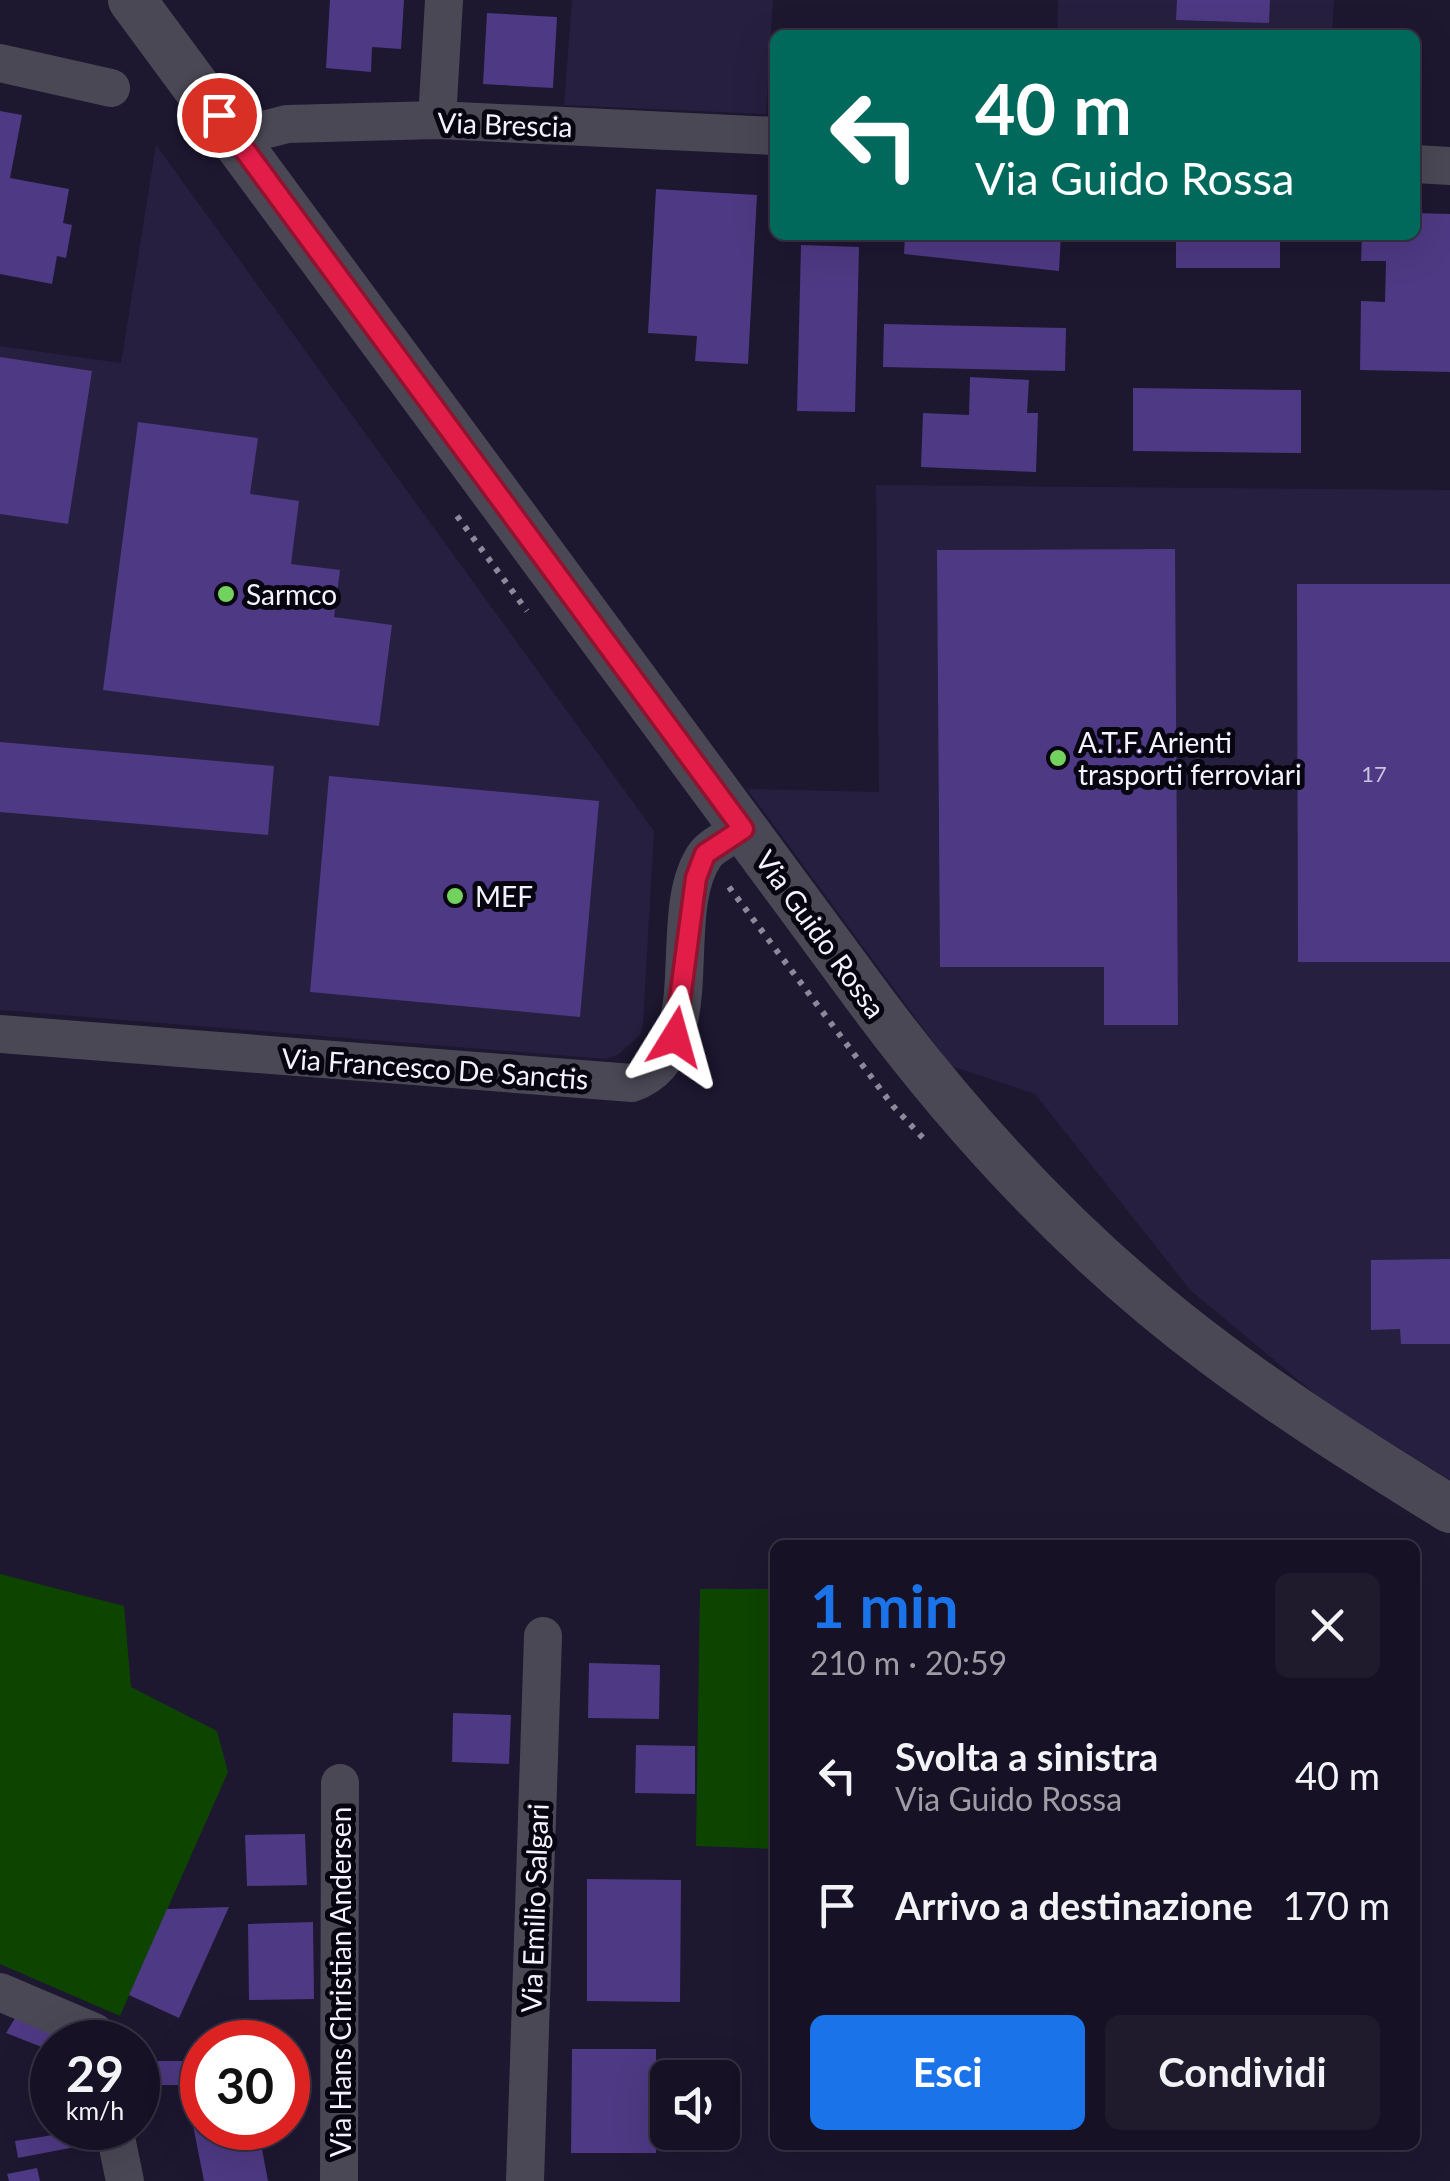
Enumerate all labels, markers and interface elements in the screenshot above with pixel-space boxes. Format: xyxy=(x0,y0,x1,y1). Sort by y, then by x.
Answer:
text: 40 m xyxy=(975,66,1132,150)
icon: left xyxy=(810,70,940,200)
pin xyxy=(177,73,262,158)
icon: arrive xyxy=(192,88,247,143)
street label: Via Brescia xyxy=(437,105,573,143)
text: Via Guido Rossa xyxy=(975,151,1294,205)
place label: Sarmco xyxy=(246,577,337,611)
marker: Sarmco xyxy=(215,583,237,605)
place label: A.T.F. Arienti trasporti ferroviari xyxy=(1078,725,1302,791)
marker: A.T.F. Arienti trasporti ferroviari xyxy=(1047,747,1069,769)
house number: 17 xyxy=(1361,760,1387,787)
street label: Via Guido Rossa xyxy=(749,844,893,1024)
place label: MEF xyxy=(475,879,533,913)
marker: MEF xyxy=(444,885,466,907)
position arrow xyxy=(623,985,727,1089)
street label: Via Francesco De Sanctis xyxy=(280,1040,590,1096)
text: 1 min xyxy=(810,1569,959,1641)
button: close xyxy=(1275,1573,1380,1678)
text: 210 m · 20:59 xyxy=(810,1643,1007,1682)
text: Svolta a sinistra xyxy=(895,1733,1158,1779)
icon: left xyxy=(810,1748,865,1803)
text: 40 m xyxy=(1295,1752,1380,1798)
text: Via Guido Rossa xyxy=(895,1779,1122,1818)
street label: Via Emilio Salgari xyxy=(513,1803,555,2013)
street label: Via Hans Christian Andersen xyxy=(323,1807,357,2157)
icon: arrive xyxy=(810,1878,865,1933)
text: Arrivo a destinazione xyxy=(895,1882,1253,1928)
text: 170 m xyxy=(1283,1882,1390,1928)
button: Esci xyxy=(810,2015,1085,2130)
button: Condividi xyxy=(1105,2015,1380,2130)
speed limit sign: 30 xyxy=(180,2020,310,2150)
text: 29 xyxy=(66,2043,124,2103)
map controls xyxy=(650,2060,740,2150)
button: sound xyxy=(650,2060,740,2150)
text: km/h xyxy=(66,2095,124,2125)

